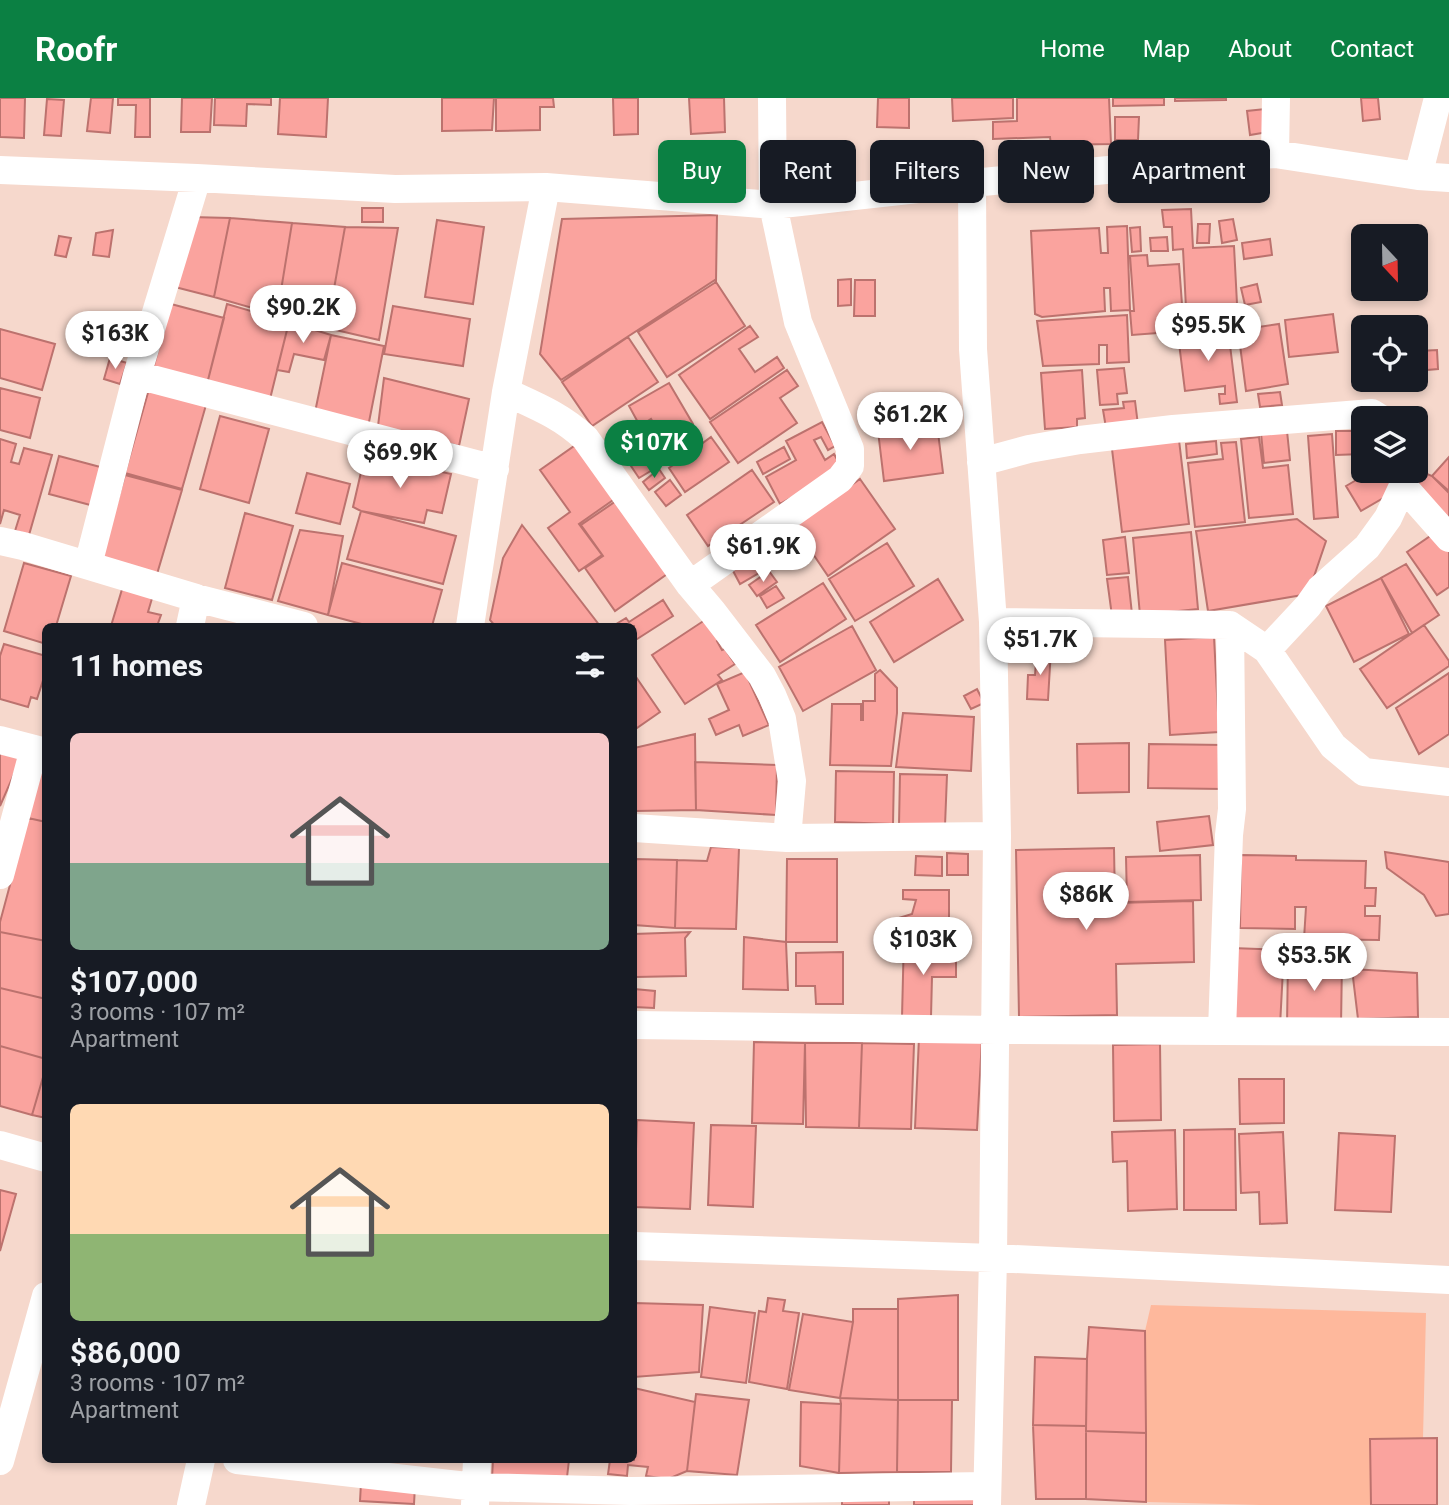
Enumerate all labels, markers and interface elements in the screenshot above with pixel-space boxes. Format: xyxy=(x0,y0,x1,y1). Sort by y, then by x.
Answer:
text: Roofr xyxy=(35,30,117,69)
text: Home xyxy=(1040,35,1105,63)
text: Map xyxy=(1143,35,1190,63)
text: About xyxy=(1228,35,1292,63)
text: Contact xyxy=(1330,35,1414,63)
chip: Buy xyxy=(658,140,746,203)
chip: Rent xyxy=(760,140,856,203)
chip: Filters xyxy=(870,140,984,203)
chip: New xyxy=(998,140,1094,203)
chip: Apartment xyxy=(1108,140,1270,203)
north arrow xyxy=(1351,224,1428,301)
map controls xyxy=(1351,224,1428,483)
pin: $90.2K xyxy=(246,286,360,345)
text: $90.2K xyxy=(266,294,340,321)
pin: $95.5K xyxy=(1151,303,1265,363)
pin: $163K xyxy=(66,312,164,371)
text: $95.5K xyxy=(1171,312,1245,339)
button: locate xyxy=(1351,315,1428,392)
text: $163K xyxy=(81,320,149,347)
pin: $61.2K xyxy=(853,392,967,452)
text: $61.2K xyxy=(873,401,947,428)
button: layers xyxy=(1351,406,1428,483)
pin: $107K xyxy=(605,420,703,480)
text: $107K xyxy=(620,429,688,456)
pin: $69.9K xyxy=(343,430,457,490)
text: $69.9K xyxy=(363,439,437,466)
pin: $61.9K xyxy=(706,524,820,584)
text: $61.9K xyxy=(726,533,800,560)
pin: $51.7K xyxy=(983,618,1097,677)
text: $51.7K xyxy=(1003,626,1077,653)
icon: filters xyxy=(571,646,609,684)
text: 11 homes xyxy=(70,648,203,683)
icon: home xyxy=(277,778,403,904)
pin: $86K xyxy=(1045,872,1127,932)
text: $86K xyxy=(1059,881,1113,908)
pin: $103K xyxy=(874,918,972,977)
text: $103K xyxy=(889,926,957,953)
pin: $53.5K xyxy=(1257,934,1371,993)
text: $53.5K xyxy=(1277,942,1351,969)
text: $107,000 xyxy=(70,964,198,999)
text: 3 rooms · 107 m² xyxy=(70,999,245,1026)
text: Apartment xyxy=(70,1026,179,1053)
icon: home xyxy=(277,1149,403,1275)
text: $86,000 xyxy=(70,1335,181,1370)
text: 3 rooms · 107 m² xyxy=(70,1370,245,1397)
text: Apartment xyxy=(70,1397,179,1424)

